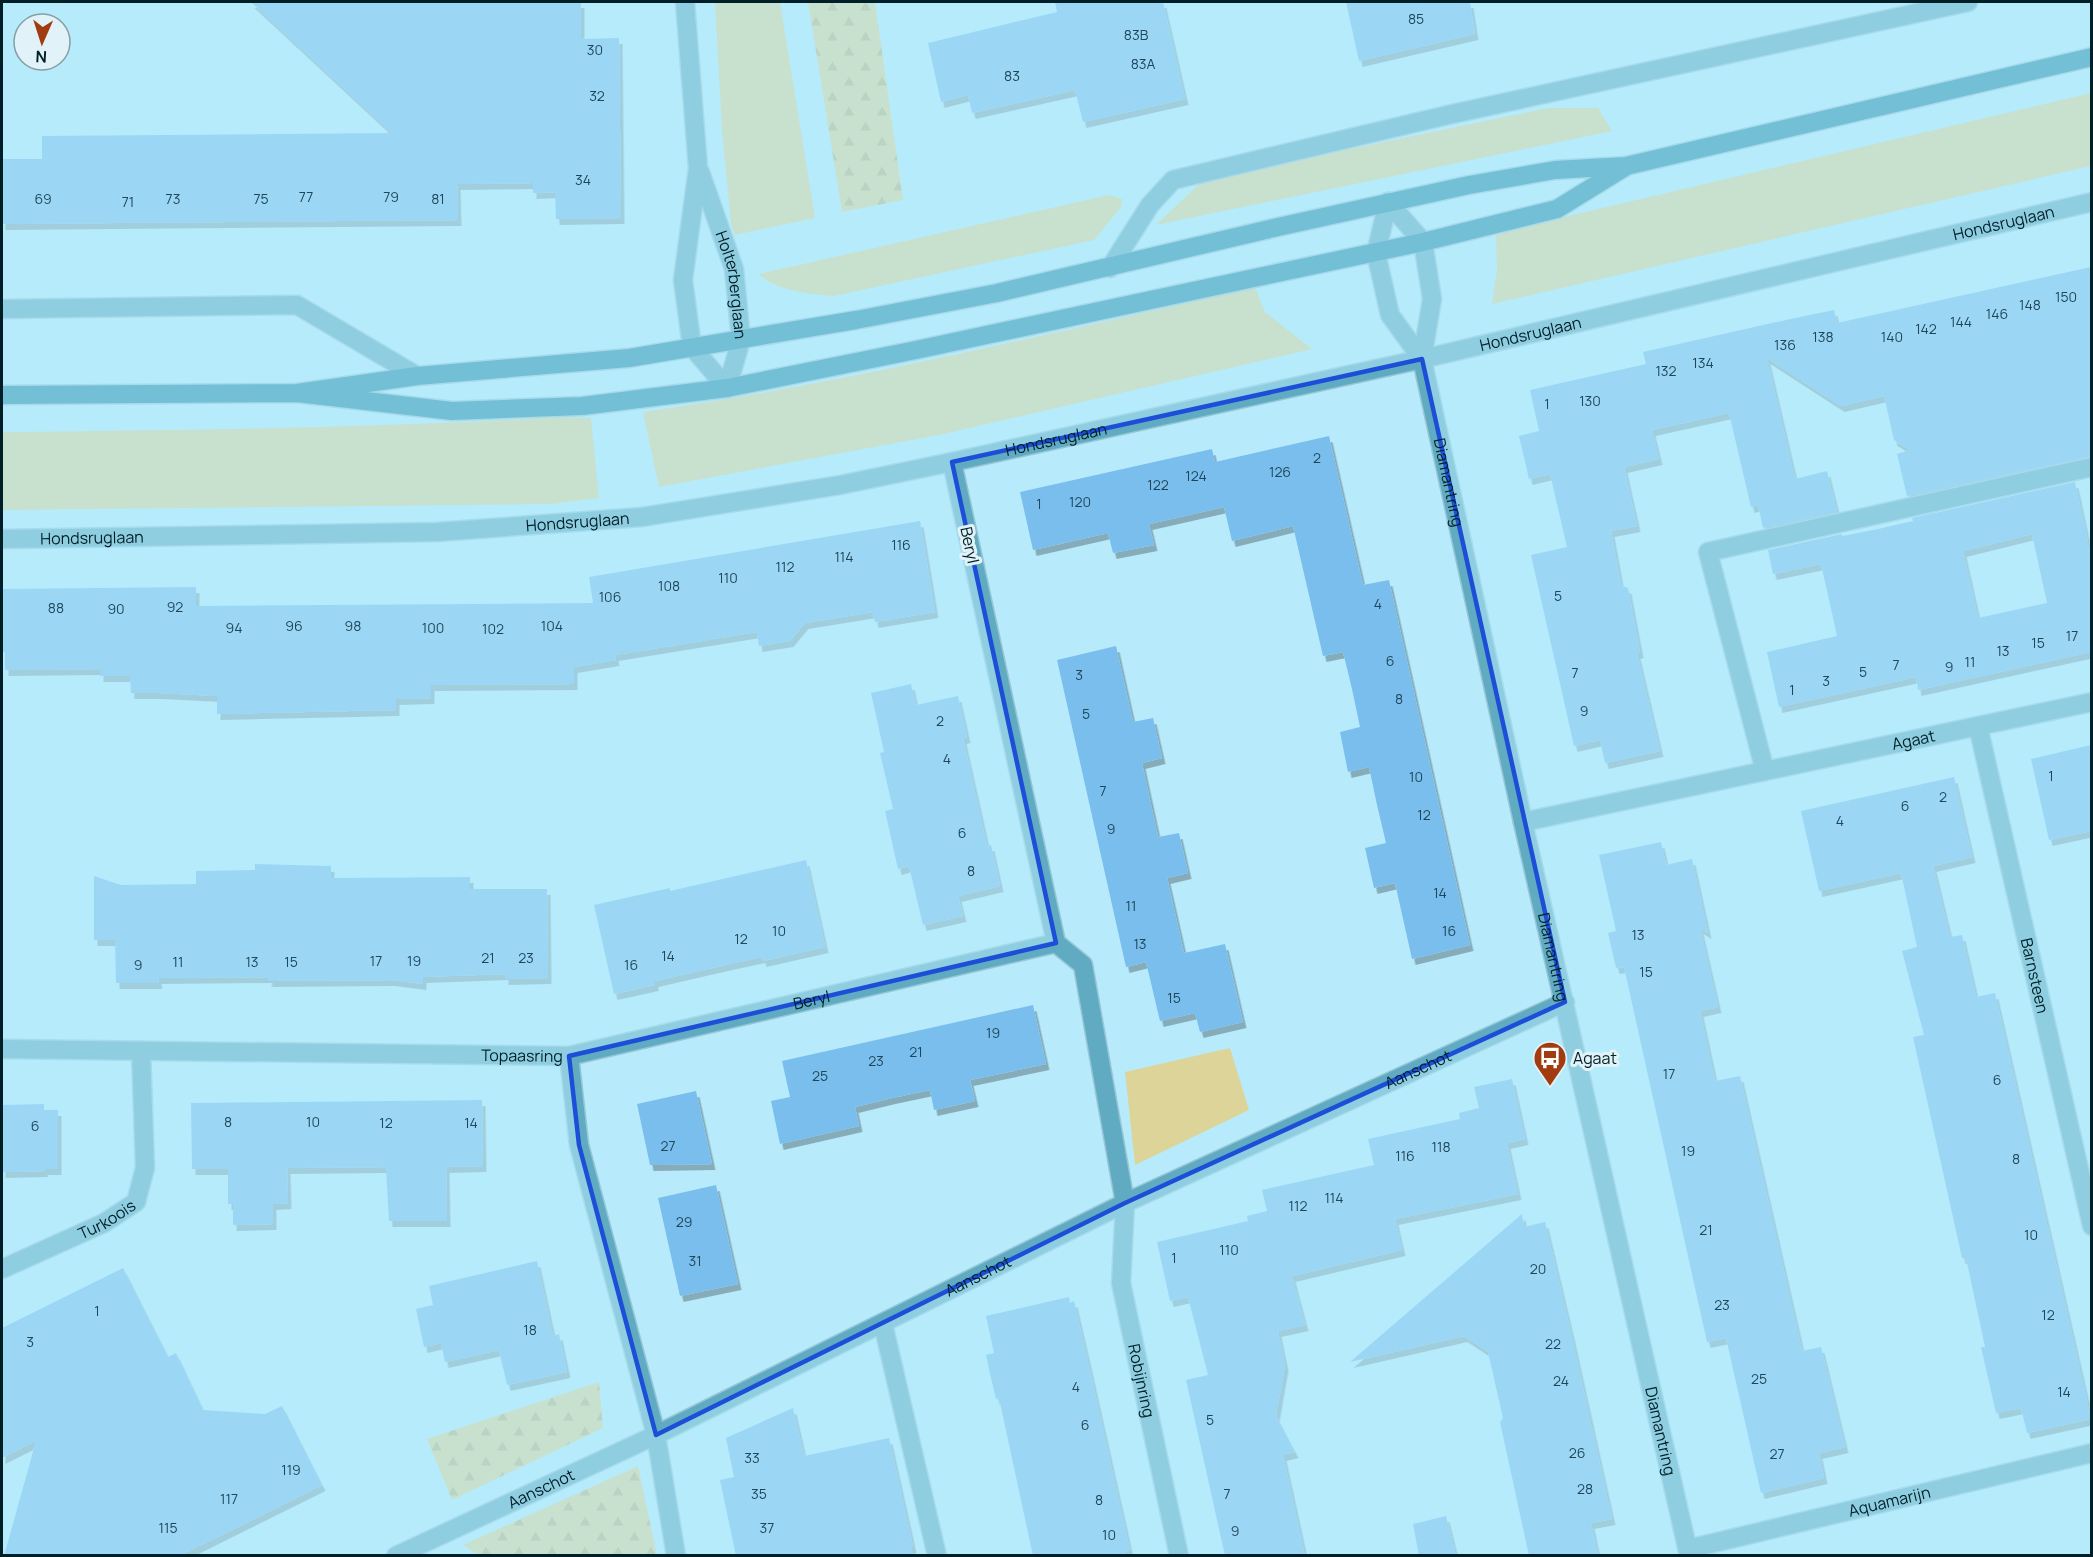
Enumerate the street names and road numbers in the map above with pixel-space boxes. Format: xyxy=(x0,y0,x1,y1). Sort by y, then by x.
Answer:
street label: Hondsruglaan xyxy=(1951,200,2057,245)
street label: Holterberglaan xyxy=(710,228,752,340)
street label: Hondsruglaan xyxy=(1477,311,1583,356)
street label: Hondsruglaan xyxy=(1003,417,1109,461)
street label: Diamantring xyxy=(1429,436,1469,529)
street label: Hondsruglaan xyxy=(525,507,630,536)
street label: Beryl xyxy=(955,525,985,565)
street label: Hondsruglaan xyxy=(40,526,144,549)
street label: Agaat xyxy=(1890,724,1937,755)
street label: Diamantring xyxy=(1533,911,1574,1003)
street label: Barnsteen xyxy=(2016,936,2054,1015)
street label: Beryl xyxy=(791,985,832,1015)
street label: Topaasring xyxy=(481,1044,563,1067)
street label: Aanschot xyxy=(1381,1044,1455,1094)
street label: Turkoois xyxy=(75,1194,140,1244)
street label: Aanschot xyxy=(941,1250,1015,1301)
street label: Robijnring xyxy=(1123,1342,1160,1420)
street label: Diamantring xyxy=(1640,1385,1681,1478)
street label: Aanschot xyxy=(504,1463,578,1513)
street label: Aquamarijn xyxy=(1846,1481,1933,1522)

